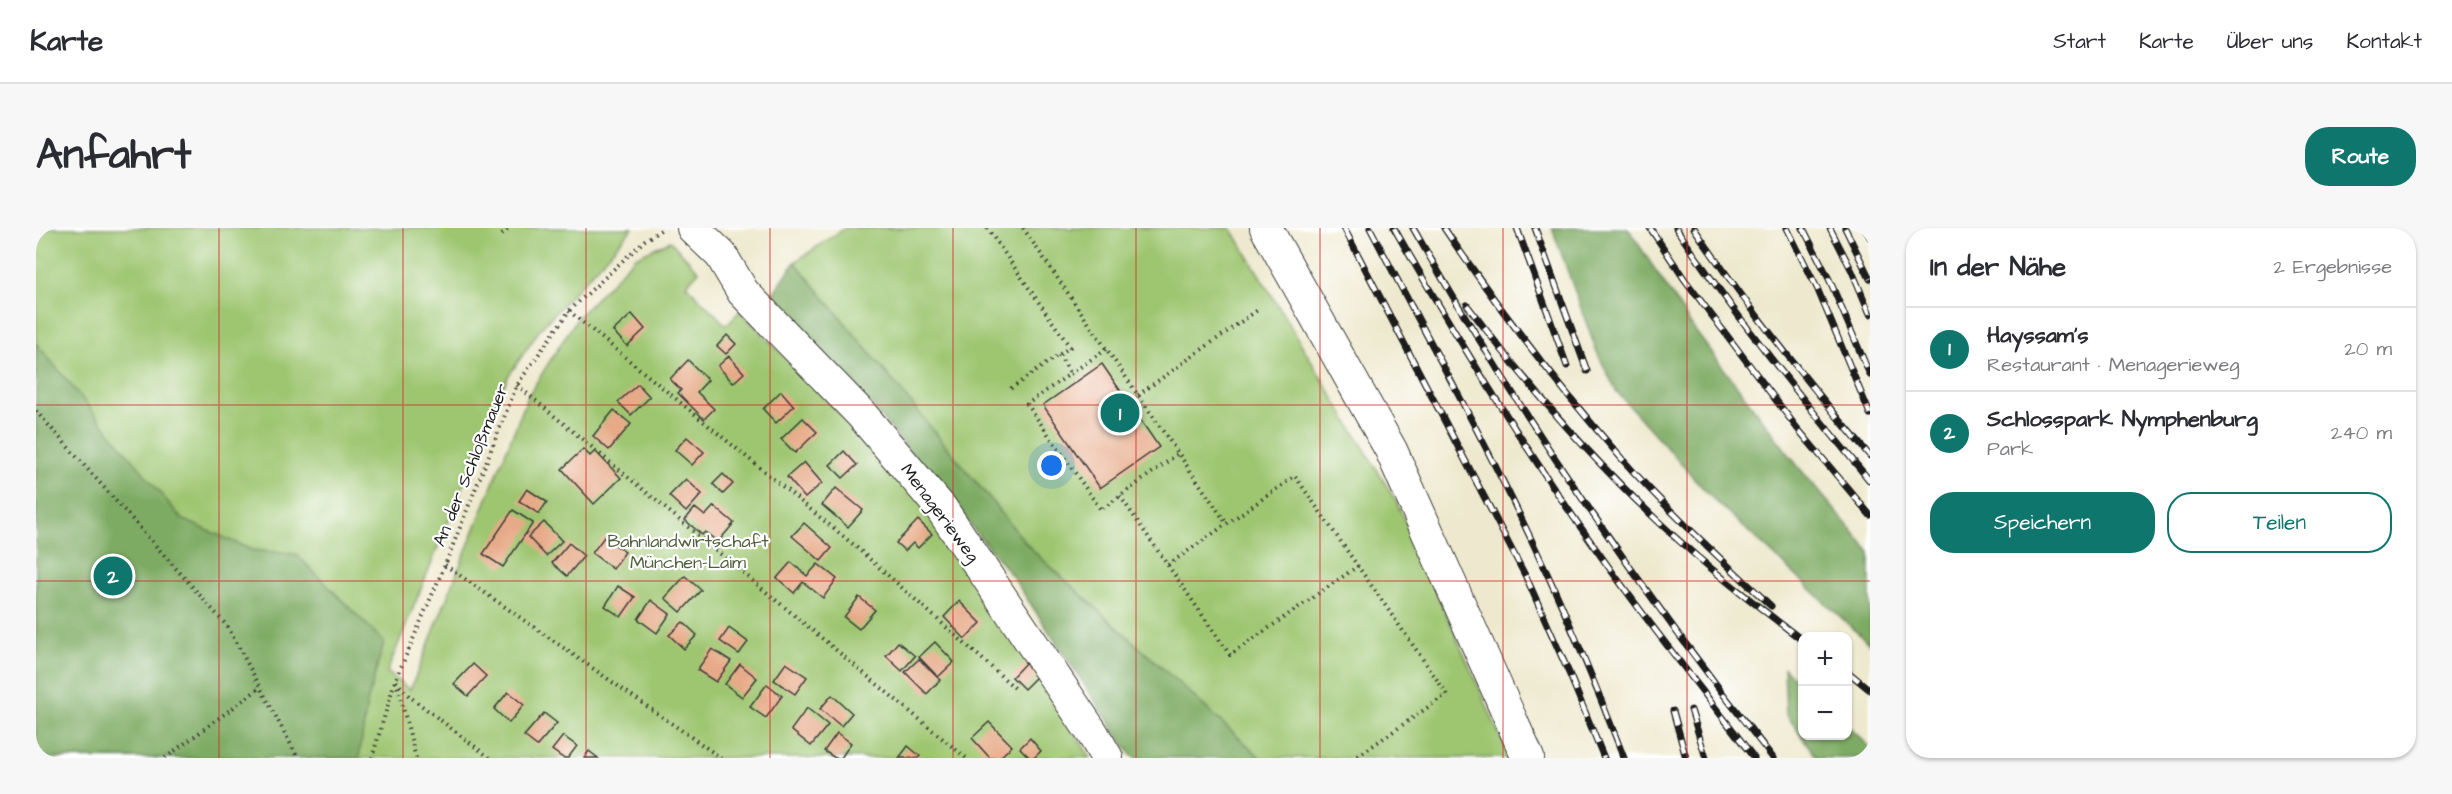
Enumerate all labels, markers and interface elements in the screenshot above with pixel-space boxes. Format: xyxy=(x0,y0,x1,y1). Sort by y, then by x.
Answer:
text: Karte xyxy=(30,22,103,61)
text: Start xyxy=(2053,27,2106,56)
text: Karte xyxy=(2139,27,2194,56)
text: Über uns xyxy=(2227,27,2313,56)
text: Kontakt xyxy=(2346,27,2422,56)
text: Anfahrt xyxy=(36,127,191,185)
button: Route xyxy=(2305,127,2416,186)
text: In der Nähe xyxy=(1930,249,2066,285)
text: 2 Ergebnisse xyxy=(2273,253,2392,281)
text: Hayssam's xyxy=(1987,320,2089,351)
text: 1 xyxy=(1948,335,1951,363)
text: 20 m xyxy=(2344,335,2392,363)
text: Restaurant · Menagerieweg xyxy=(1987,351,2240,379)
street label: An der Schloßmauer xyxy=(427,380,515,550)
pin: 1 xyxy=(1100,390,1140,435)
text: Schlosspark Nymphenburg xyxy=(1987,404,2258,435)
text: 2 xyxy=(1944,419,1955,447)
text: 240 m xyxy=(2331,419,2392,447)
text: Park xyxy=(1987,435,2033,463)
your location xyxy=(1037,451,1066,480)
street label: Menagerieweg xyxy=(894,458,985,568)
button: Speichern xyxy=(1930,492,2155,553)
button: Teilen xyxy=(2167,492,2392,553)
park label: Bahnlandwirtschaft München-Laim xyxy=(607,529,769,575)
pin: 2 xyxy=(94,554,133,598)
map controls xyxy=(1798,632,1852,740)
button: + xyxy=(1798,632,1852,686)
button: − xyxy=(1798,686,1852,740)

